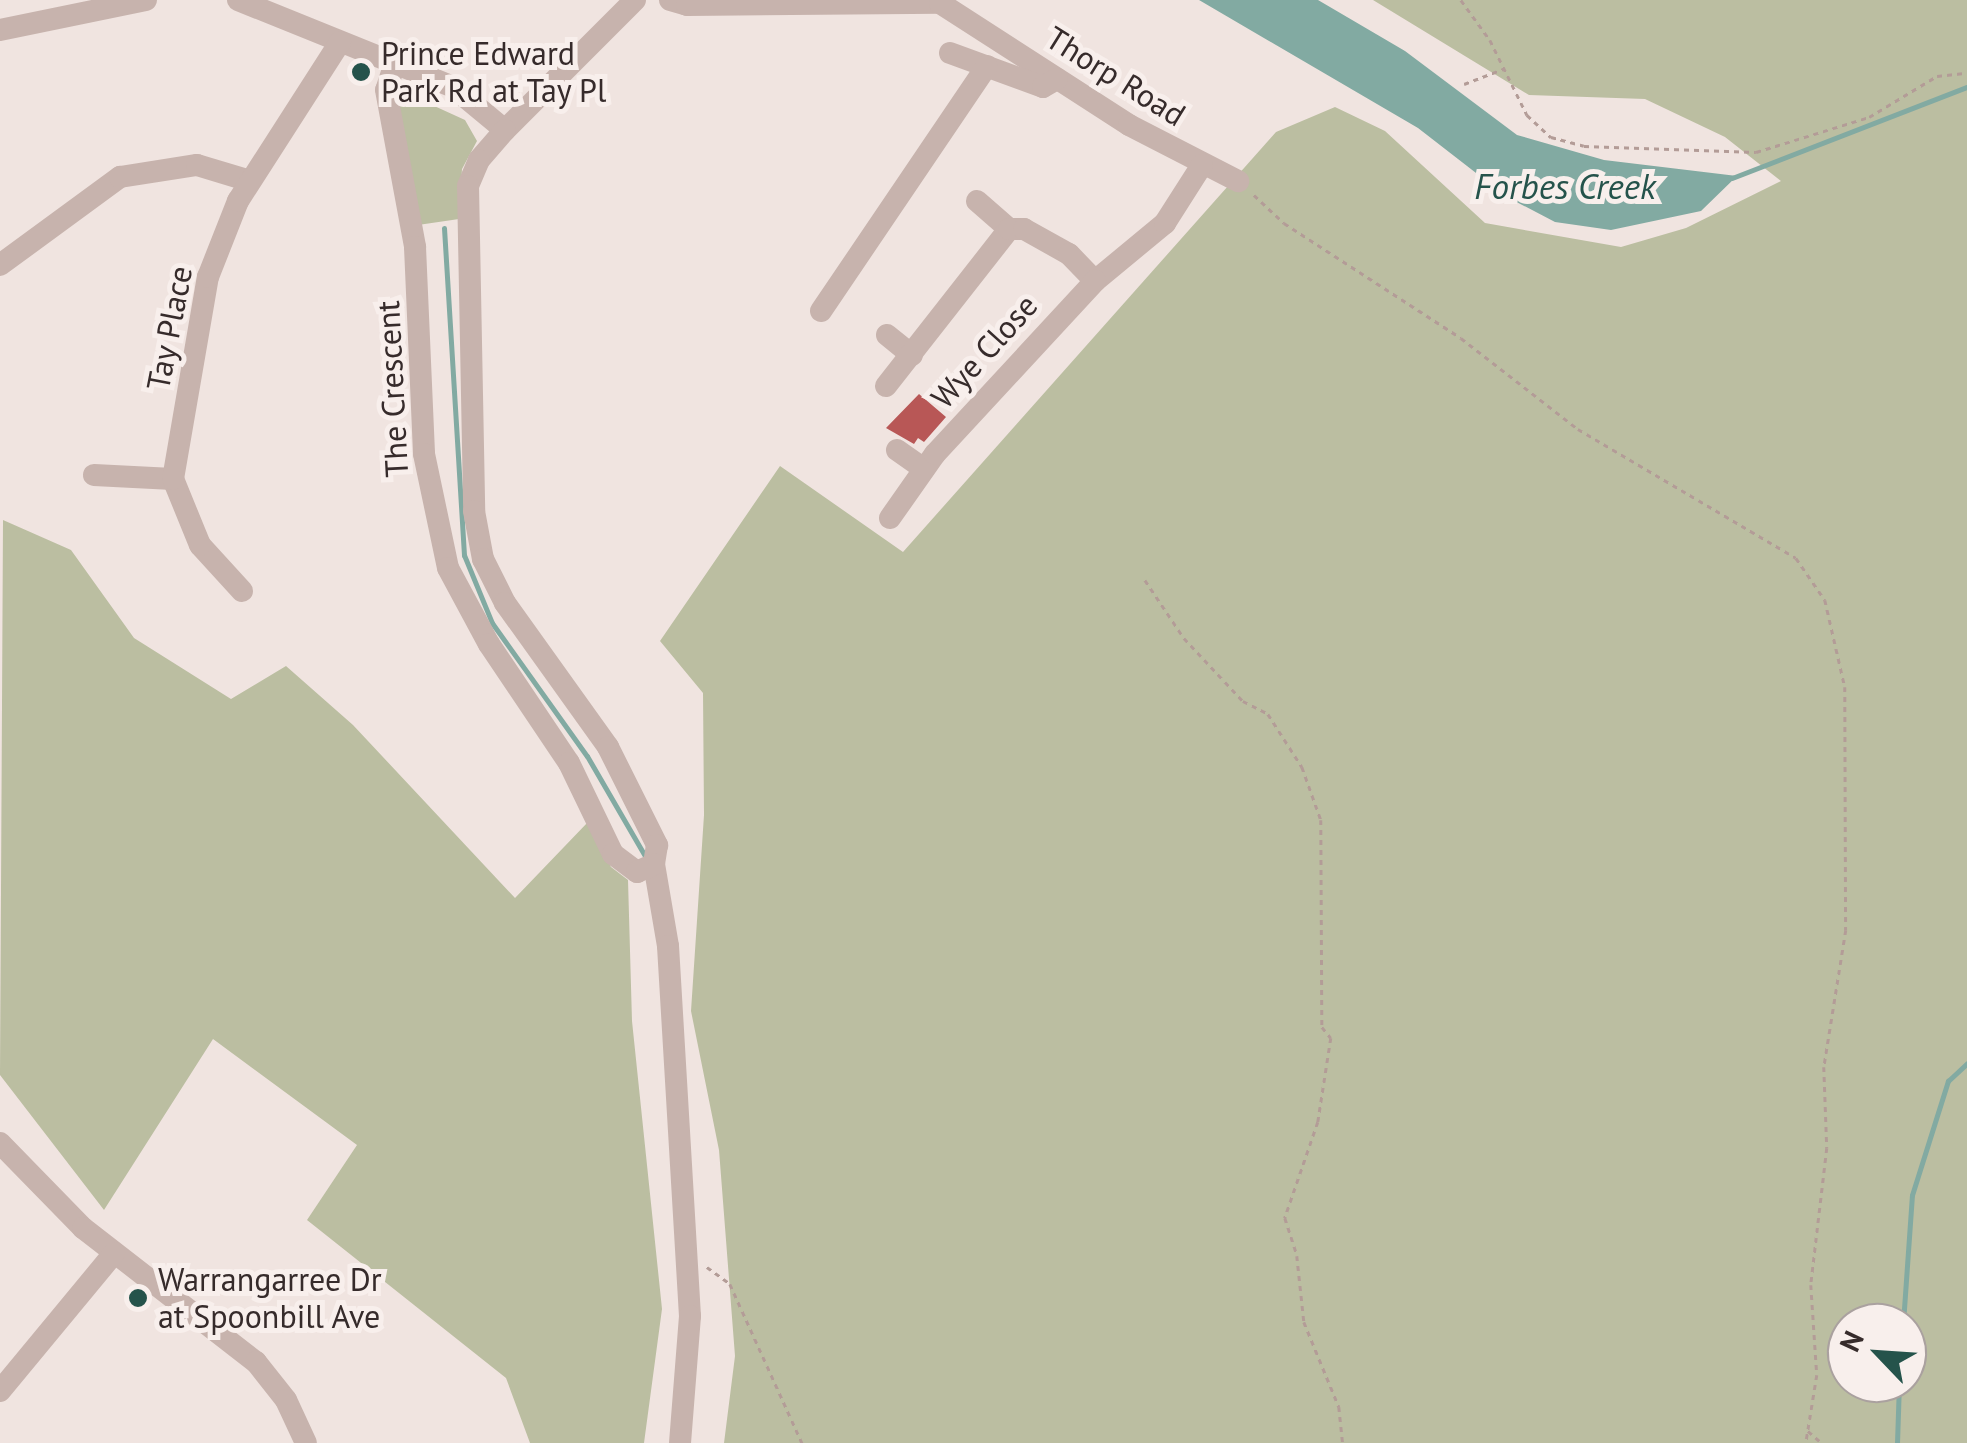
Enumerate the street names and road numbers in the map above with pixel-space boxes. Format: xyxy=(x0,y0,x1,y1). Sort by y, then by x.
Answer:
street label: Thorp Road xyxy=(1039,18,1193,134)
street label: Tay Place xyxy=(138,262,200,394)
street label: Wye Close xyxy=(923,286,1045,416)
street label: The Crescent xyxy=(368,300,416,478)

